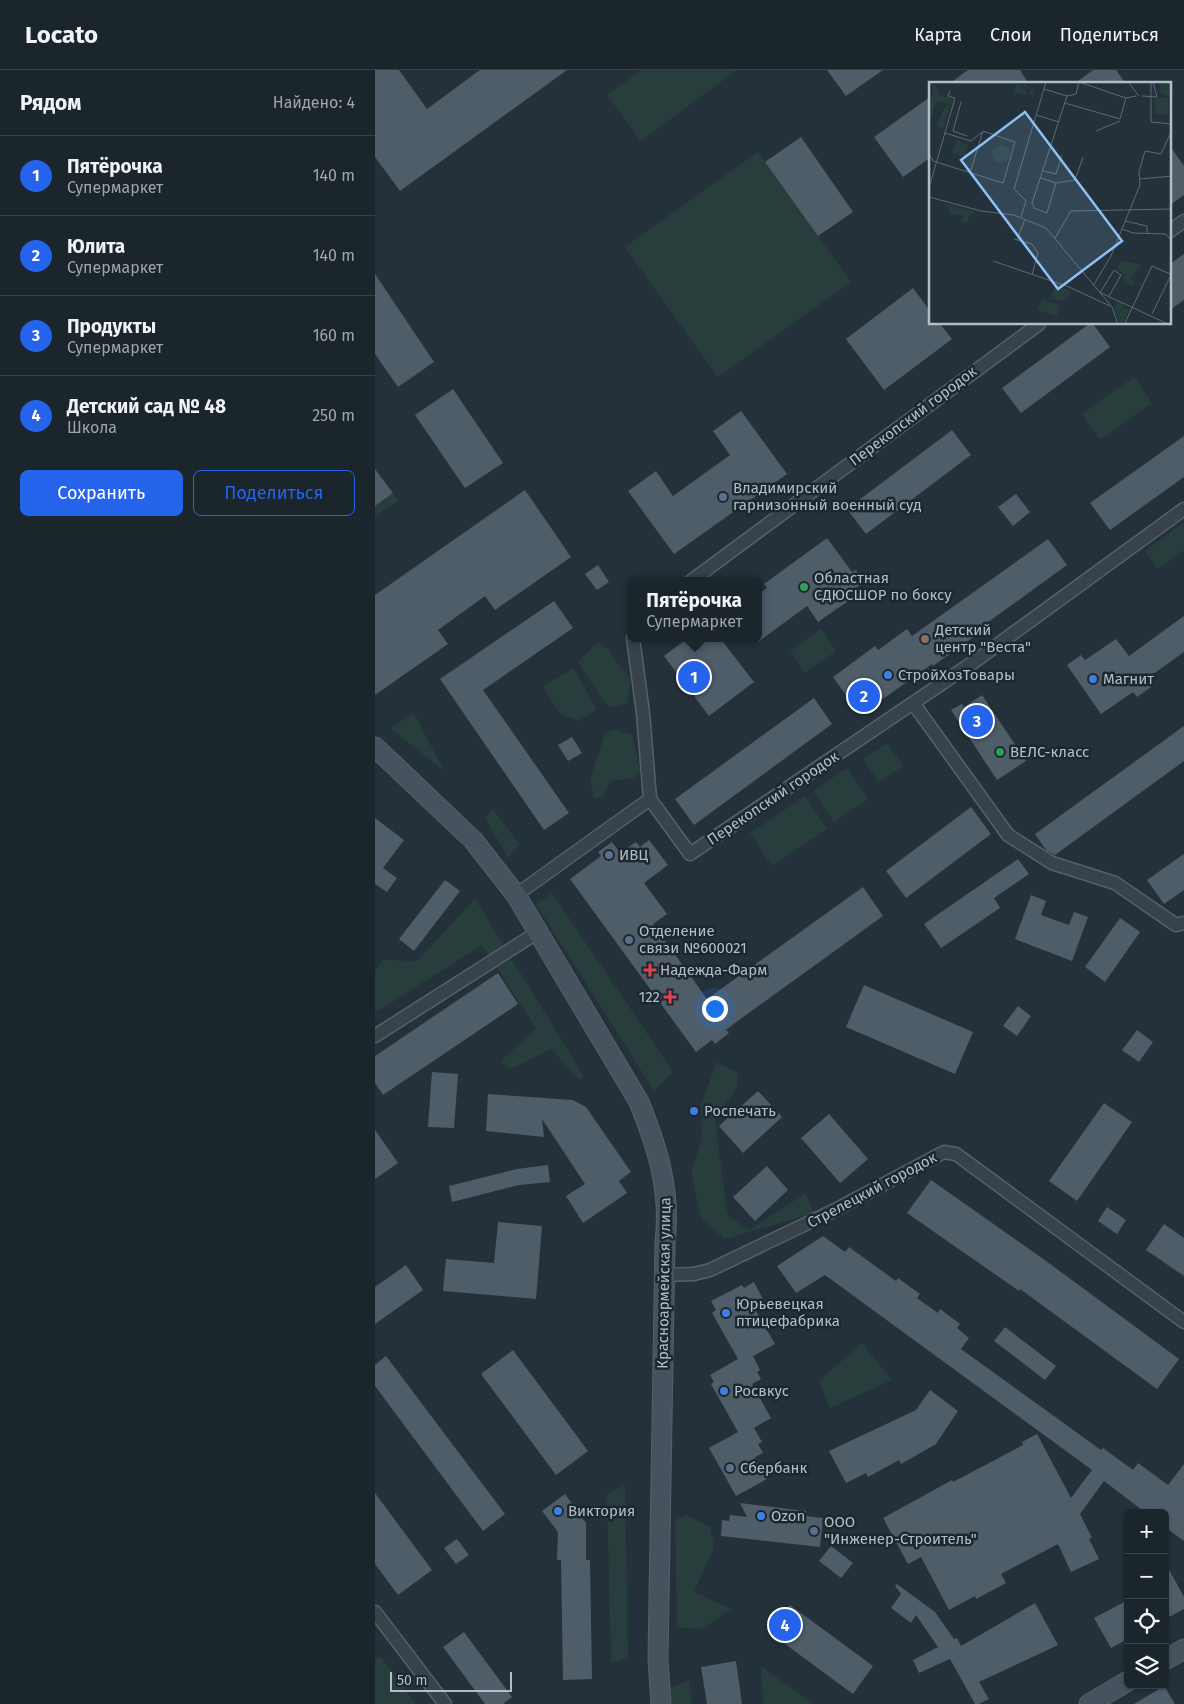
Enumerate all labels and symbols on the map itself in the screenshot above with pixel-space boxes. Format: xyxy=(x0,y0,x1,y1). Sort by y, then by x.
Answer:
inset map xyxy=(929,82,1171,325)
street label: Перекопский городок xyxy=(846,362,980,470)
place label: Владимирский гарнизонный военный суд xyxy=(733,479,922,514)
marker: Владимирский гарнизонный военный суд xyxy=(717,491,729,503)
place label: Областная СДЮСШОР по боксу xyxy=(814,569,952,604)
marker: Областная СДЮСШОР по боксу xyxy=(798,581,810,593)
place label: Детский центр "Веста" xyxy=(934,621,1031,656)
marker: Детский центр "Веста" xyxy=(919,633,931,645)
pin: 1 xyxy=(678,658,710,696)
place label: СтройХозТовары xyxy=(898,666,1015,684)
marker: СтройХозТовары xyxy=(882,669,894,681)
place label: Магнит xyxy=(1103,670,1154,688)
marker: Магнит xyxy=(1087,673,1099,685)
pin: 2 xyxy=(848,677,880,715)
pin: 3 xyxy=(961,702,993,740)
place label: ВЕЛС-класс xyxy=(1010,743,1089,761)
marker: ВЕЛС-класс xyxy=(994,746,1006,758)
street label: Перекопский городок xyxy=(704,747,842,849)
place label: ИВЦ xyxy=(619,846,648,864)
marker: ИВЦ xyxy=(603,849,615,861)
place label: Отделение связи №600021 xyxy=(639,922,747,957)
marker: Отделение связи №600021 xyxy=(623,934,635,946)
place label: Надежда-Фарм xyxy=(660,961,767,979)
marker: Надежда-Фарм xyxy=(644,964,656,976)
place label: 122 xyxy=(639,988,660,1006)
marker: 122 xyxy=(664,991,676,1003)
your location xyxy=(702,996,728,1022)
place label: Роспечать xyxy=(704,1102,776,1120)
marker: Роспечать xyxy=(688,1105,700,1117)
street label: Стрелецкий городок xyxy=(804,1148,940,1232)
street label: Красноармейская улица xyxy=(654,1197,674,1369)
place label: Юрьевецкая птицефабрика xyxy=(736,1295,840,1330)
marker: Юрьевецкая птицефабрика xyxy=(720,1307,732,1319)
place label: Росвкус xyxy=(734,1382,789,1400)
marker: Росвкус xyxy=(718,1385,730,1397)
place label: Сбербанк xyxy=(740,1459,808,1477)
marker: Сбербанк xyxy=(724,1462,736,1474)
place label: Виктория xyxy=(568,1502,635,1520)
marker: Виктория xyxy=(552,1505,564,1517)
place label: Ozon xyxy=(771,1507,805,1525)
marker: Ozon xyxy=(755,1510,767,1522)
place label: ООО "Инженер-Строитель" xyxy=(824,1513,977,1548)
marker: ООО "Инженер-Строитель" xyxy=(808,1525,820,1537)
pin: 4 xyxy=(769,1606,801,1644)
scale bar xyxy=(390,1669,513,1692)

